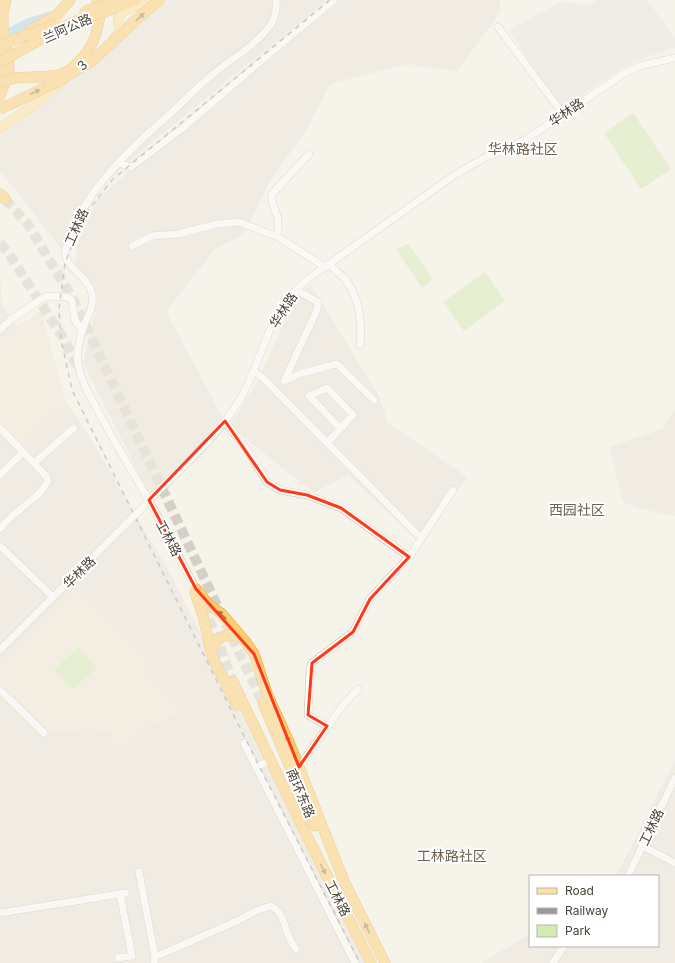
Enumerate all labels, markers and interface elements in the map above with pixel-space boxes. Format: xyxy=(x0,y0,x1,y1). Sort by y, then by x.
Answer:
street label: 兰阿公路 xyxy=(40,10,94,46)
one-way arrow xyxy=(135,12,145,22)
street label: 3 xyxy=(74,56,90,74)
one-way arrow xyxy=(29,89,41,95)
street label: 华林路 xyxy=(545,94,587,130)
district label: 华林路社区 xyxy=(488,140,558,157)
street label: 工林路 xyxy=(61,206,91,248)
street label: 华林路 xyxy=(266,289,300,331)
district label: 西园社区 xyxy=(549,501,605,518)
street label: 工林路 xyxy=(153,517,185,559)
street label: 华林路 xyxy=(60,553,98,591)
one-way arrow xyxy=(217,611,227,620)
one-way arrow xyxy=(285,734,291,746)
street label: 南环东路 xyxy=(283,766,319,820)
street label: 工林路 xyxy=(635,806,667,848)
district label: 工林路社区 xyxy=(417,847,487,864)
one-way arrow xyxy=(320,863,326,874)
legend xyxy=(529,875,659,947)
street label: 工林路 xyxy=(322,877,354,919)
text: Road xyxy=(565,883,594,898)
text: Railway xyxy=(565,903,609,918)
one-way arrow xyxy=(364,923,370,934)
text: Park xyxy=(565,923,591,938)

